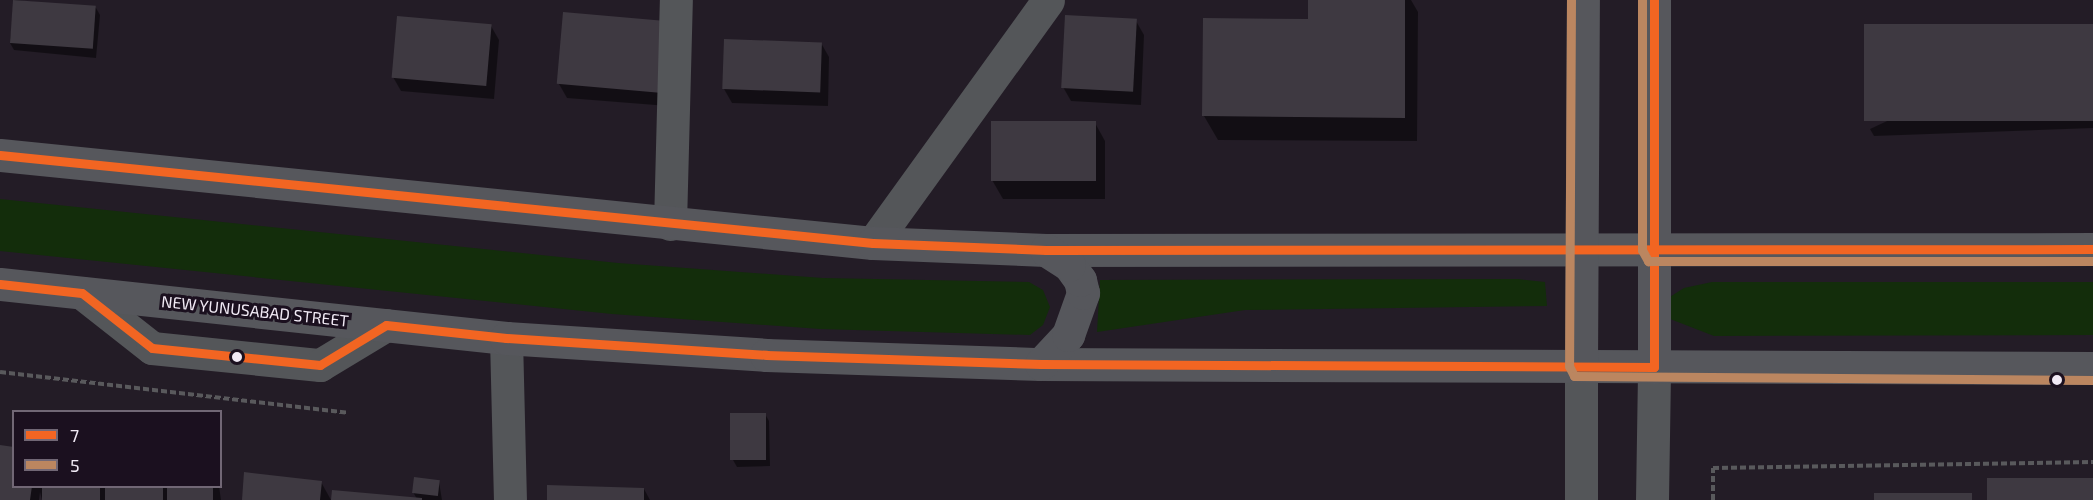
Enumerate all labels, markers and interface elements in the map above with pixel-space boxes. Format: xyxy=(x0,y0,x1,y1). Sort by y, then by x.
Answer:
street label: NEW YUNUSABAD STREET xyxy=(160,292,350,330)
unlabelled marker xyxy=(231,351,243,363)
unlabelled marker xyxy=(2051,374,2063,386)
legend xyxy=(12,410,222,488)
text: 7 xyxy=(70,424,79,446)
text: 5 xyxy=(70,454,80,476)

